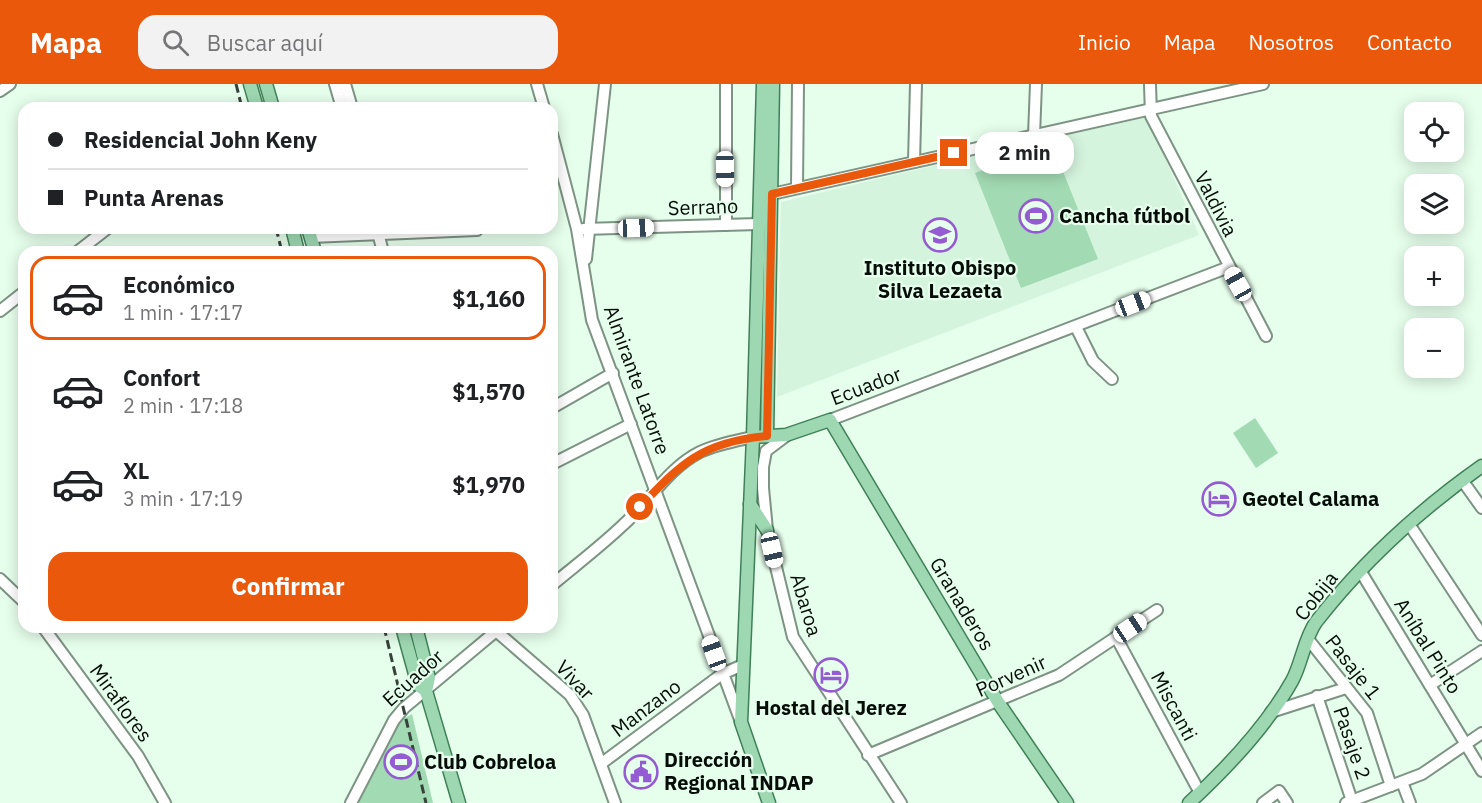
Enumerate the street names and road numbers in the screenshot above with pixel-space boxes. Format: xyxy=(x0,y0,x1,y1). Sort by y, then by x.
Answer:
street label: Valdivia xyxy=(1189,167,1244,241)
street label: Serrano xyxy=(667,192,739,221)
street label: Almirante Latorre xyxy=(598,301,677,458)
street label: Ecuador xyxy=(827,360,905,411)
street label: Granaderos xyxy=(924,552,1001,656)
street label: Cobija xyxy=(1288,565,1344,626)
street label: Abaroa xyxy=(784,570,829,640)
street label: Aníbal Pinto xyxy=(1388,593,1469,699)
street label: Pasaje 1 xyxy=(1319,629,1387,705)
street label: Ecuador xyxy=(376,643,449,712)
street label: Porvenir xyxy=(971,648,1050,703)
street label: Vivar xyxy=(550,654,601,705)
street label: Miraflores xyxy=(84,658,159,747)
street label: Miscanti xyxy=(1145,666,1204,745)
street label: Manzano xyxy=(605,673,686,743)
street label: Pasaje 2 xyxy=(1327,703,1378,783)

